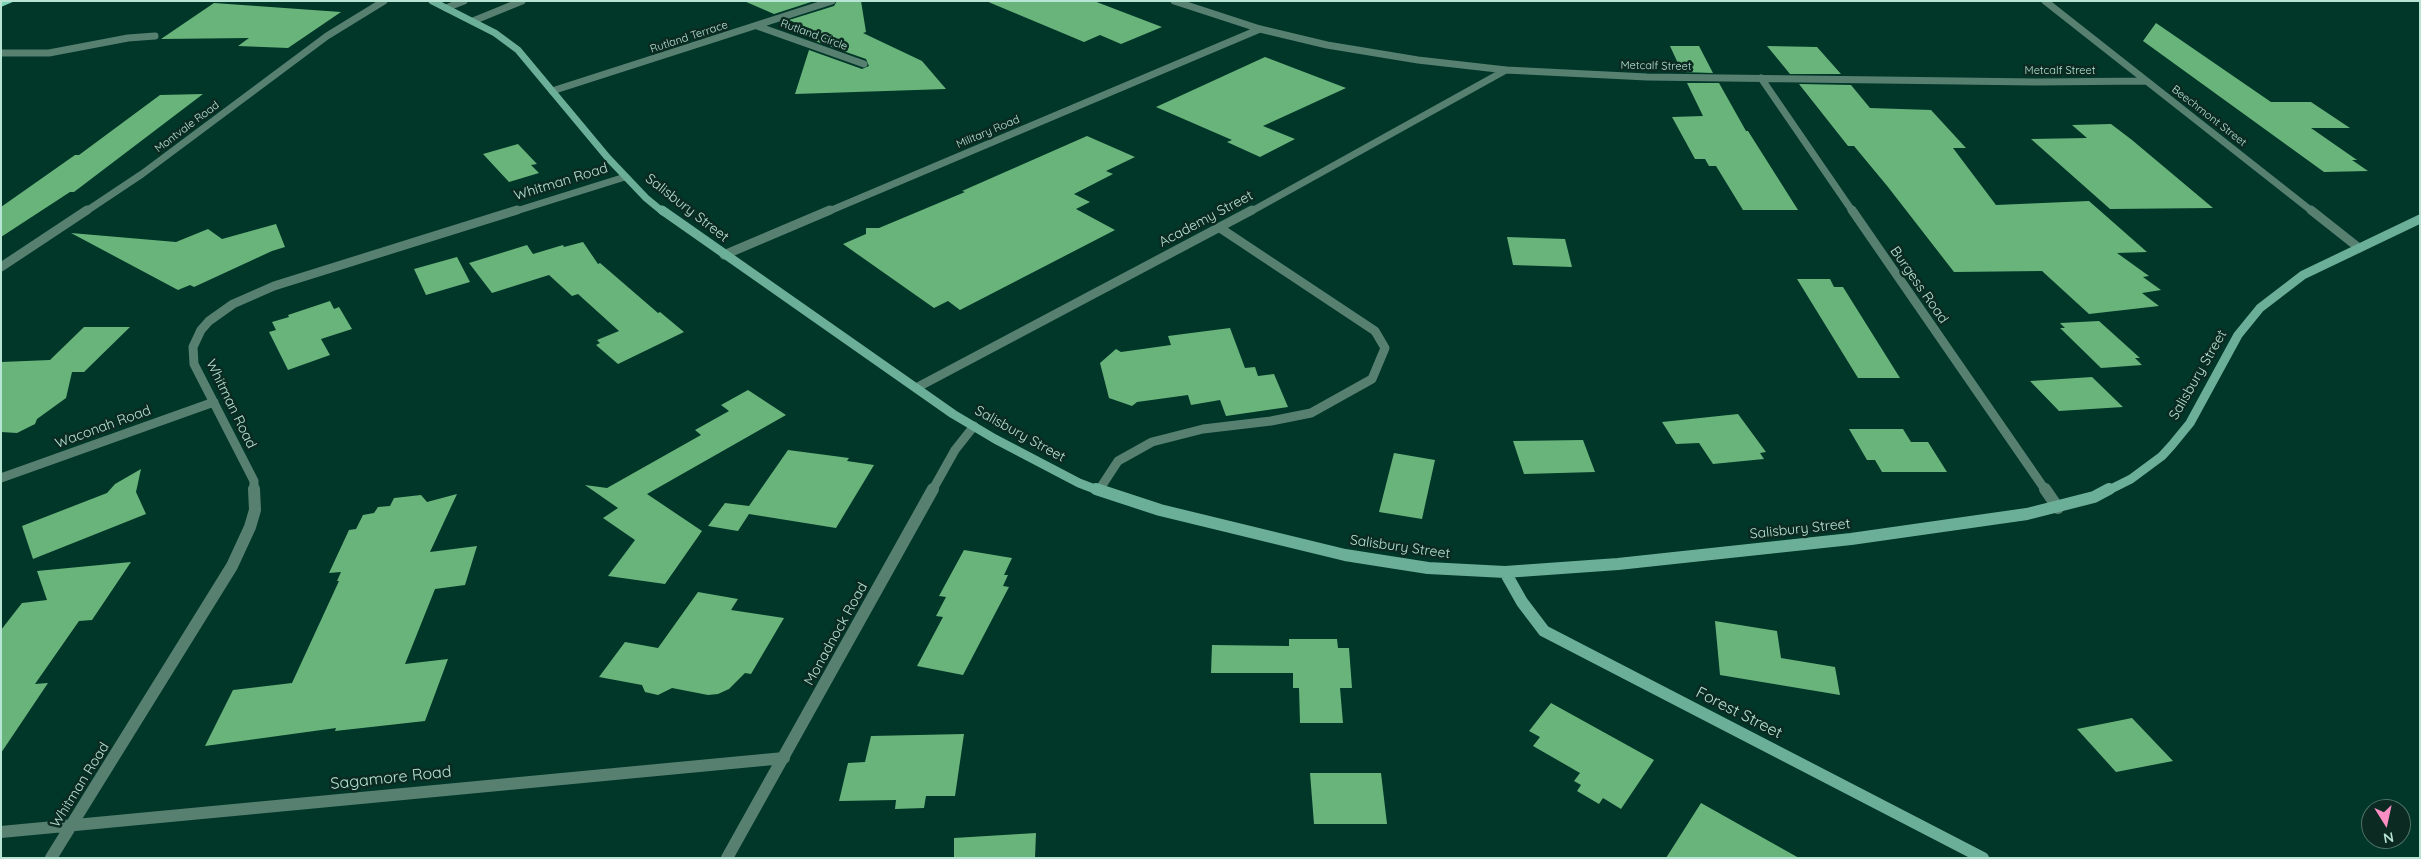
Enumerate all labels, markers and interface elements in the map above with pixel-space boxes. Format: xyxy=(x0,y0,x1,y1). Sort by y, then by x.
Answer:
street label: Rutland Circle xyxy=(779,17,849,53)
street label: Rutland Terrace xyxy=(648,18,730,56)
street label: Metcalf Street xyxy=(1620,59,1692,73)
street label: Metcalf Street xyxy=(2025,64,2095,78)
street label: Beechmont Street xyxy=(2169,83,2249,149)
street label: Montvale Road xyxy=(152,98,222,156)
street label: Military Road xyxy=(954,113,1022,151)
street label: Whitman Road xyxy=(512,160,610,204)
street label: Salisbury Street xyxy=(642,170,732,246)
street label: Academy Street xyxy=(1156,187,1256,251)
street label: Burgess Road xyxy=(1886,243,1952,327)
street label: Salisbury Street xyxy=(2165,327,2231,423)
street label: Whitman Road xyxy=(202,357,260,451)
street label: Waconah Road xyxy=(53,402,153,452)
street label: Salisbury Street xyxy=(972,402,1068,466)
street label: Salisbury Street xyxy=(1749,515,1851,543)
street label: Salisbury Street xyxy=(1349,532,1451,562)
street label: Monadnock Road xyxy=(801,580,871,688)
street label: Forest Street xyxy=(1693,683,1785,743)
street label: Whitman Road xyxy=(47,739,113,831)
street label: Sagamore Road xyxy=(330,762,452,794)
north arrow xyxy=(2361,799,2411,849)
text: N xyxy=(2382,828,2395,848)

